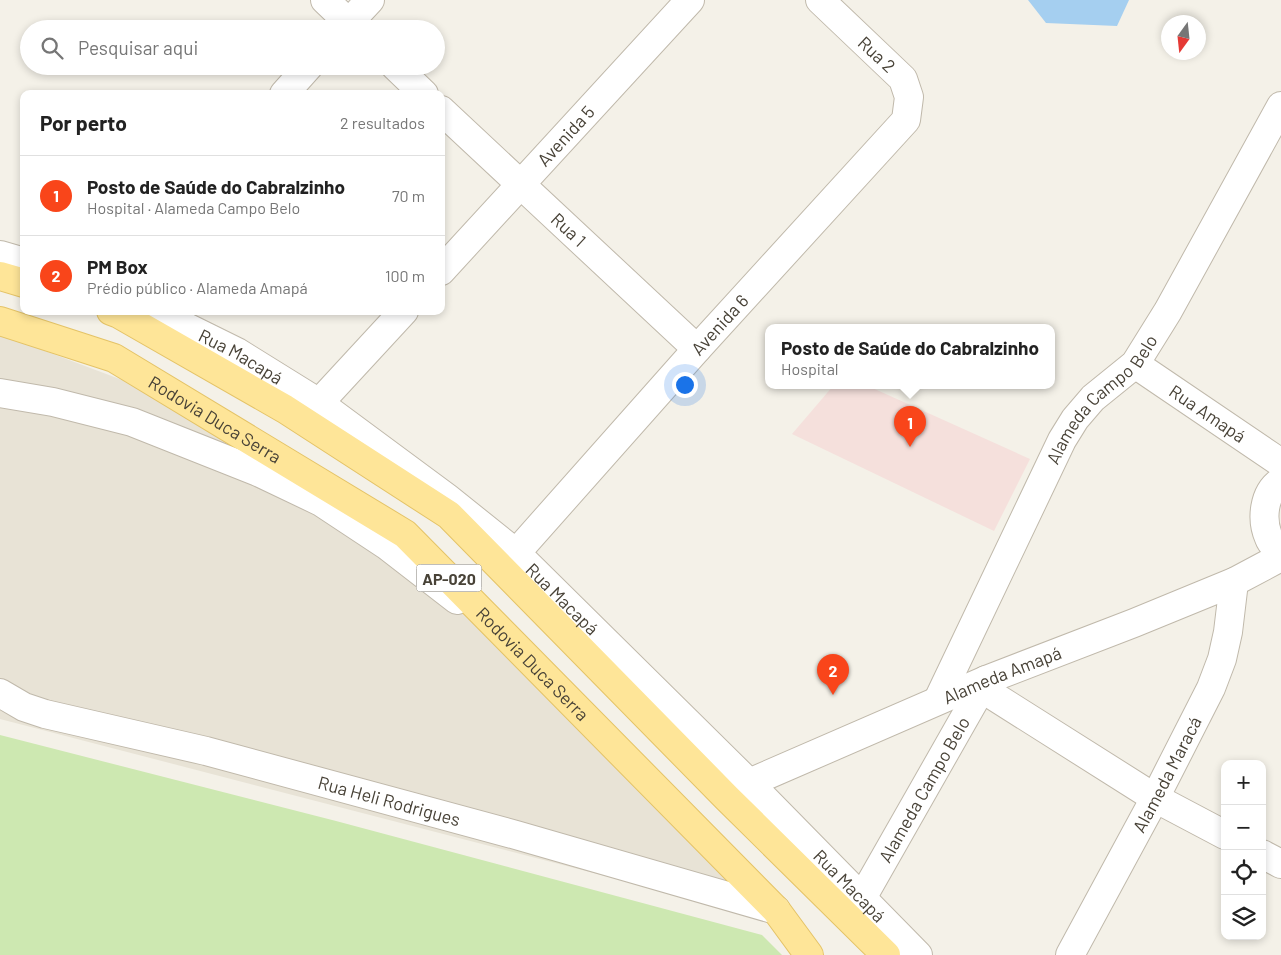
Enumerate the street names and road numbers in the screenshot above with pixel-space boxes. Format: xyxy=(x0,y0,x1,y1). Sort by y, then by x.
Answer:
street label: Rua 2 xyxy=(854,31,900,77)
street label: Avenida 5 xyxy=(532,101,599,170)
street label: Rua 1 xyxy=(547,208,591,251)
street label: Avenida 6 xyxy=(686,289,753,359)
street label: Rua Macapá xyxy=(195,324,287,389)
street label: Alameda Campo Belo xyxy=(1041,330,1162,467)
street label: Rodovia Duca Serra xyxy=(145,371,285,468)
street label: Rua Amapá xyxy=(1165,380,1250,447)
street label: Rua Macapá xyxy=(521,558,603,639)
road number: AP-020 xyxy=(416,564,482,592)
street label: Rodovia Duca Serra xyxy=(472,602,594,725)
street label: Alameda Amapá xyxy=(940,641,1064,708)
street label: Alameda Campo Belo xyxy=(874,713,974,866)
street label: Alameda Maracá xyxy=(1128,713,1206,836)
street label: Rua Heli Rodrigues xyxy=(316,771,463,830)
street label: Rua Macapá xyxy=(809,845,890,927)

